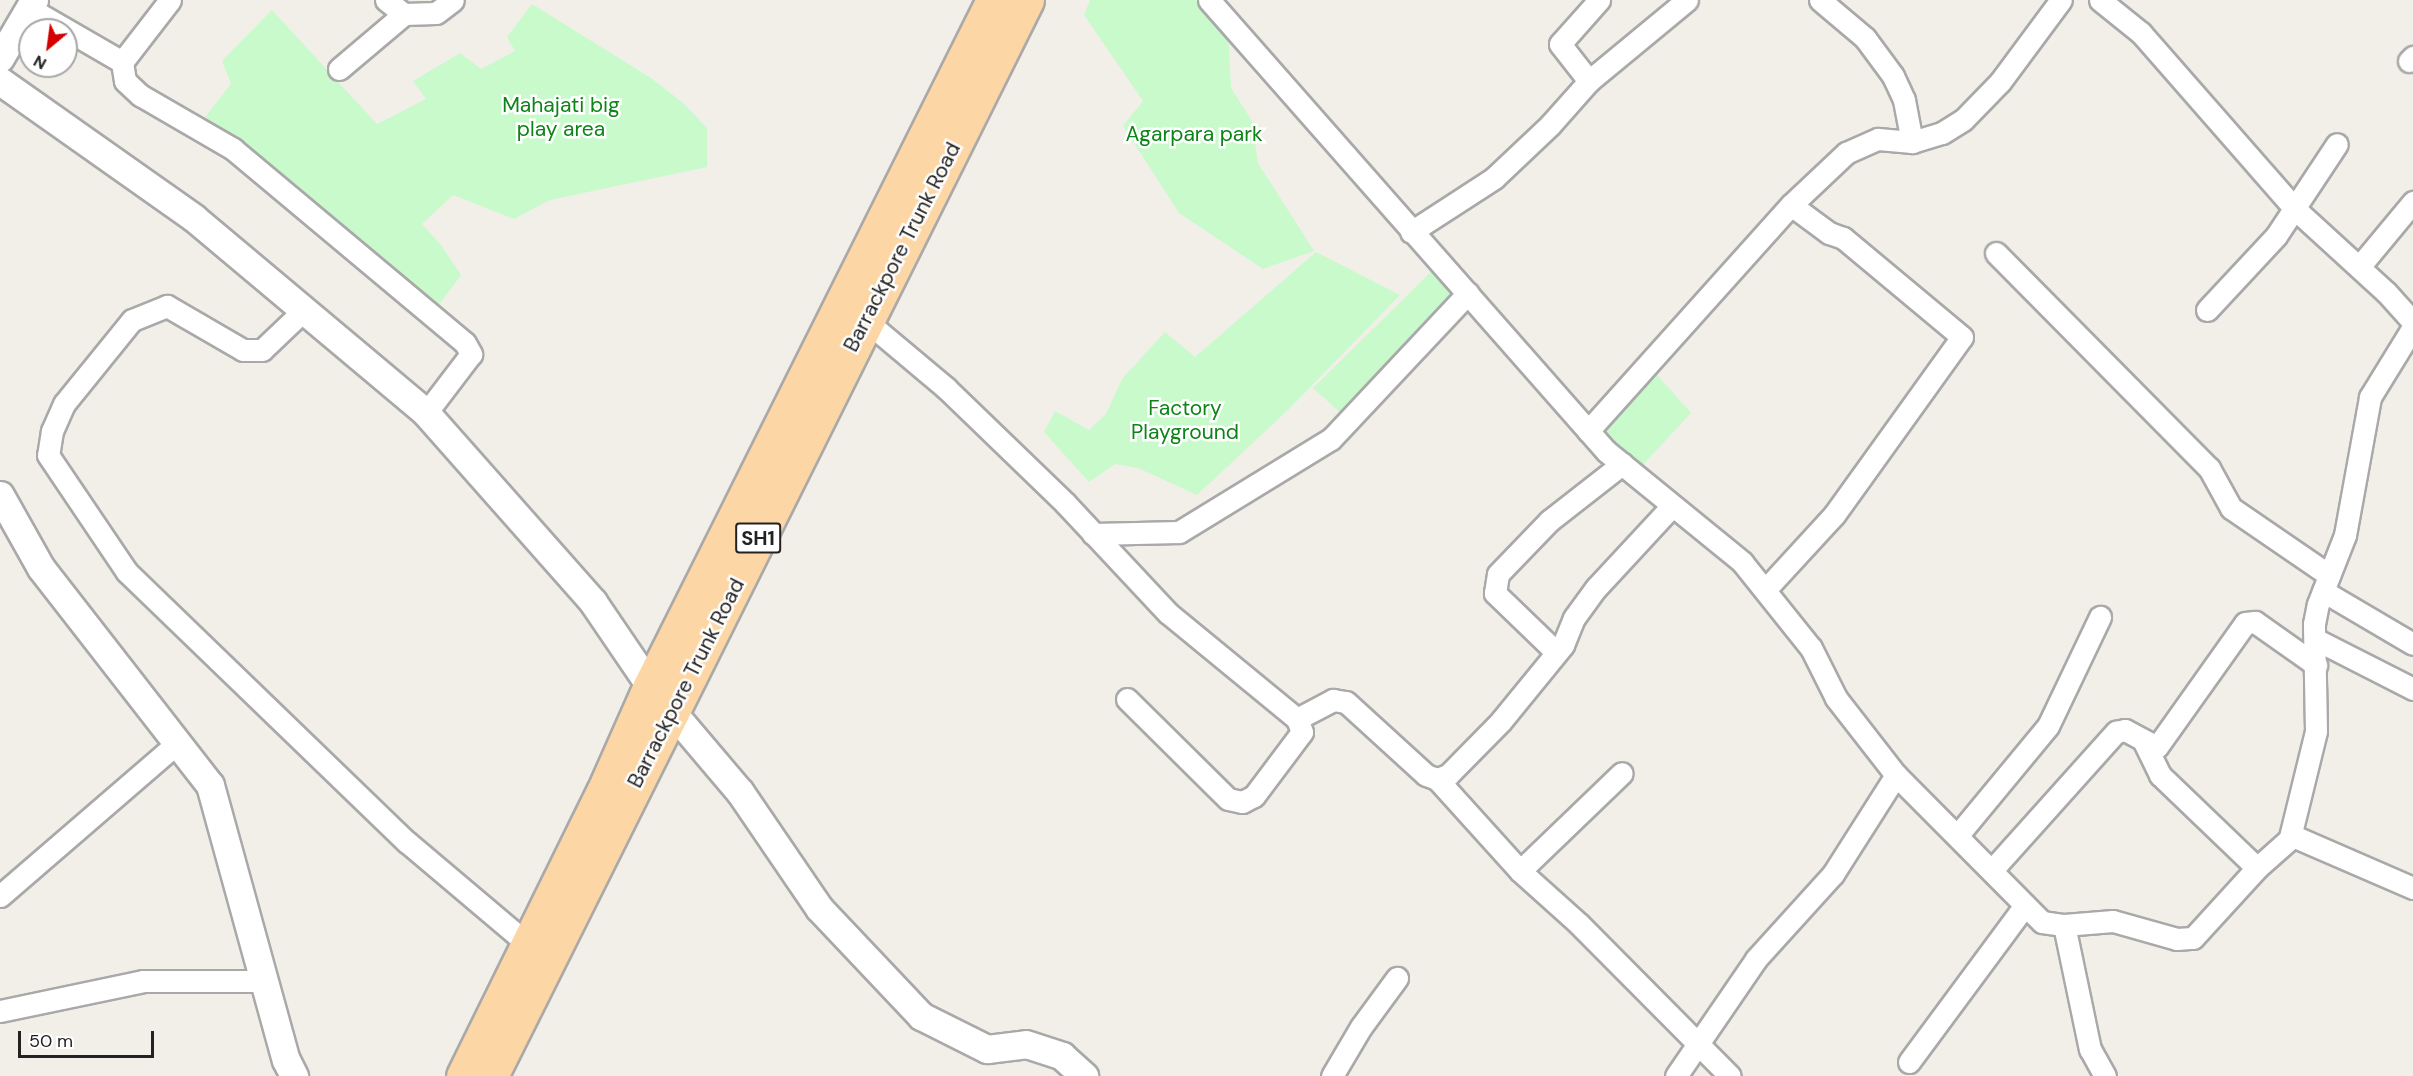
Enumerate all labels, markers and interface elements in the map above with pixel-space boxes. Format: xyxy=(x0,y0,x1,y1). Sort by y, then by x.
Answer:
north arrow xyxy=(18,18,78,78)
text: N xyxy=(30,50,50,74)
park label: Mahajati big play area xyxy=(502,92,620,142)
park label: Agarpara park xyxy=(1125,121,1263,147)
street label: Barrackpore Trunk Road xyxy=(838,138,966,356)
park label: Factory Playground xyxy=(1131,395,1239,445)
road number: SH1 xyxy=(734,521,782,555)
street label: Barrackpore Trunk Road xyxy=(622,574,750,792)
scale bar xyxy=(21,1019,158,1057)
text: 50 m xyxy=(29,1029,73,1053)

